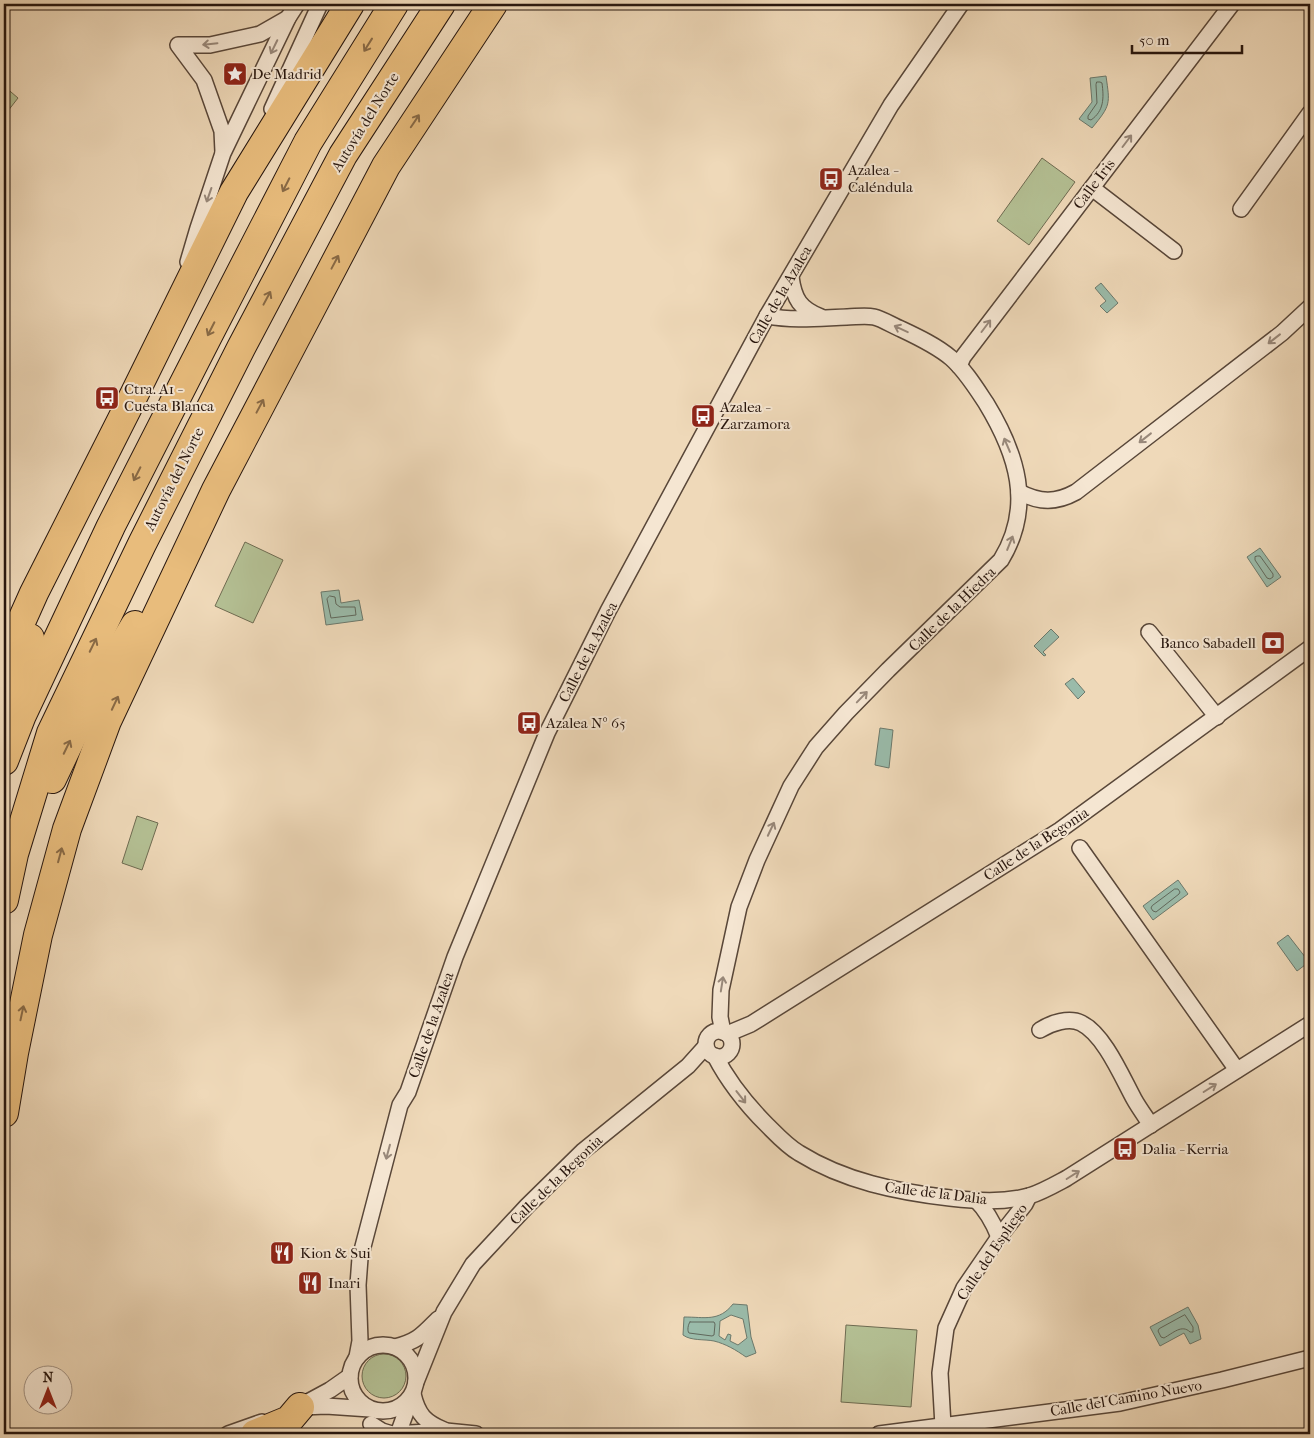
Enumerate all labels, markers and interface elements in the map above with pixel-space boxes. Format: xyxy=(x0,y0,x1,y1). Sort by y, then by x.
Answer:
scale bar xyxy=(1132,22,1242,54)
text: 50 m xyxy=(1139,31,1170,49)
one-way arrow xyxy=(363,38,373,52)
one-way arrow xyxy=(269,39,278,54)
one-way arrow xyxy=(202,40,218,49)
place icon: De Madrid xyxy=(222,61,248,87)
place label: De Madrid xyxy=(252,65,323,83)
street label: Autovía del Norte xyxy=(327,69,403,176)
one-way arrow xyxy=(410,115,420,129)
one-way arrow xyxy=(1122,135,1133,148)
street label: Calle Iris xyxy=(1069,155,1119,213)
place label: Azalea - Caléndula xyxy=(847,161,914,196)
bus stop icon: Azalea - Caléndula xyxy=(818,166,844,192)
one-way arrow xyxy=(281,177,290,192)
one-way arrow xyxy=(203,187,213,203)
street label: Calle de la Azalea xyxy=(745,242,816,347)
one-way arrow xyxy=(330,255,340,270)
one-way arrow xyxy=(263,291,273,306)
one-way arrow xyxy=(981,320,992,333)
one-way arrow xyxy=(206,322,216,337)
one-way arrow xyxy=(894,324,909,334)
one-way arrow xyxy=(1267,334,1281,344)
place label: Ctra. A1 - Cuesta Blanca xyxy=(124,380,215,415)
bus stop icon: Ctra. A1 - Cuesta Blanca xyxy=(94,385,120,411)
place label: Azalea - Zarzamora xyxy=(719,398,791,433)
one-way arrow xyxy=(255,399,265,414)
bus stop icon: Azalea - Zarzamora xyxy=(690,403,716,429)
street label: Autovía del Norte xyxy=(140,424,208,535)
one-way arrow xyxy=(1139,433,1152,444)
one-way arrow xyxy=(1001,438,1011,453)
one-way arrow xyxy=(132,466,141,481)
one-way arrow xyxy=(1007,535,1016,550)
street label: Calle de la Hiedra xyxy=(905,562,1000,655)
street label: Calle de la Azalea xyxy=(555,598,622,705)
bank icon: Banco Sabadell xyxy=(1260,630,1286,656)
place label: Banco Sabadell xyxy=(1160,634,1256,652)
one-way arrow xyxy=(89,638,98,653)
one-way arrow xyxy=(856,690,868,703)
one-way arrow xyxy=(111,696,120,711)
bus stop icon: Azalea Nº 65 xyxy=(516,710,542,736)
place label: Azalea Nº 65 xyxy=(545,714,626,732)
one-way arrow xyxy=(62,740,72,755)
street label: Calle de la Begonia xyxy=(980,803,1093,885)
one-way arrow xyxy=(767,822,776,837)
one-way arrow xyxy=(55,848,65,864)
street label: Calle de la Azalea xyxy=(404,969,458,1080)
one-way arrow xyxy=(718,976,728,992)
one-way arrow xyxy=(18,1006,27,1022)
one-way arrow xyxy=(1202,1082,1216,1092)
one-way arrow xyxy=(736,1090,747,1103)
street label: Calle de la Begonia xyxy=(506,1131,607,1229)
bus stop icon: Dalia - Kerria xyxy=(1112,1136,1138,1162)
place label: Dalia - Kerria xyxy=(1142,1140,1229,1158)
one-way arrow xyxy=(382,1144,392,1160)
one-way arrow xyxy=(1065,1169,1079,1179)
street label: Calle de la Dalia xyxy=(884,1178,989,1208)
street label: Calle del Espliego xyxy=(953,1200,1031,1304)
restaurant icon: Kion & Sui xyxy=(269,1240,295,1266)
place label: Kion & Sui xyxy=(300,1244,371,1262)
restaurant icon: Inari xyxy=(297,1270,323,1296)
place label: Inari xyxy=(328,1274,361,1292)
north arrow xyxy=(22,1366,72,1416)
text: N xyxy=(43,1369,54,1386)
street label: Calle del Camino Nuevo xyxy=(1049,1376,1204,1420)

